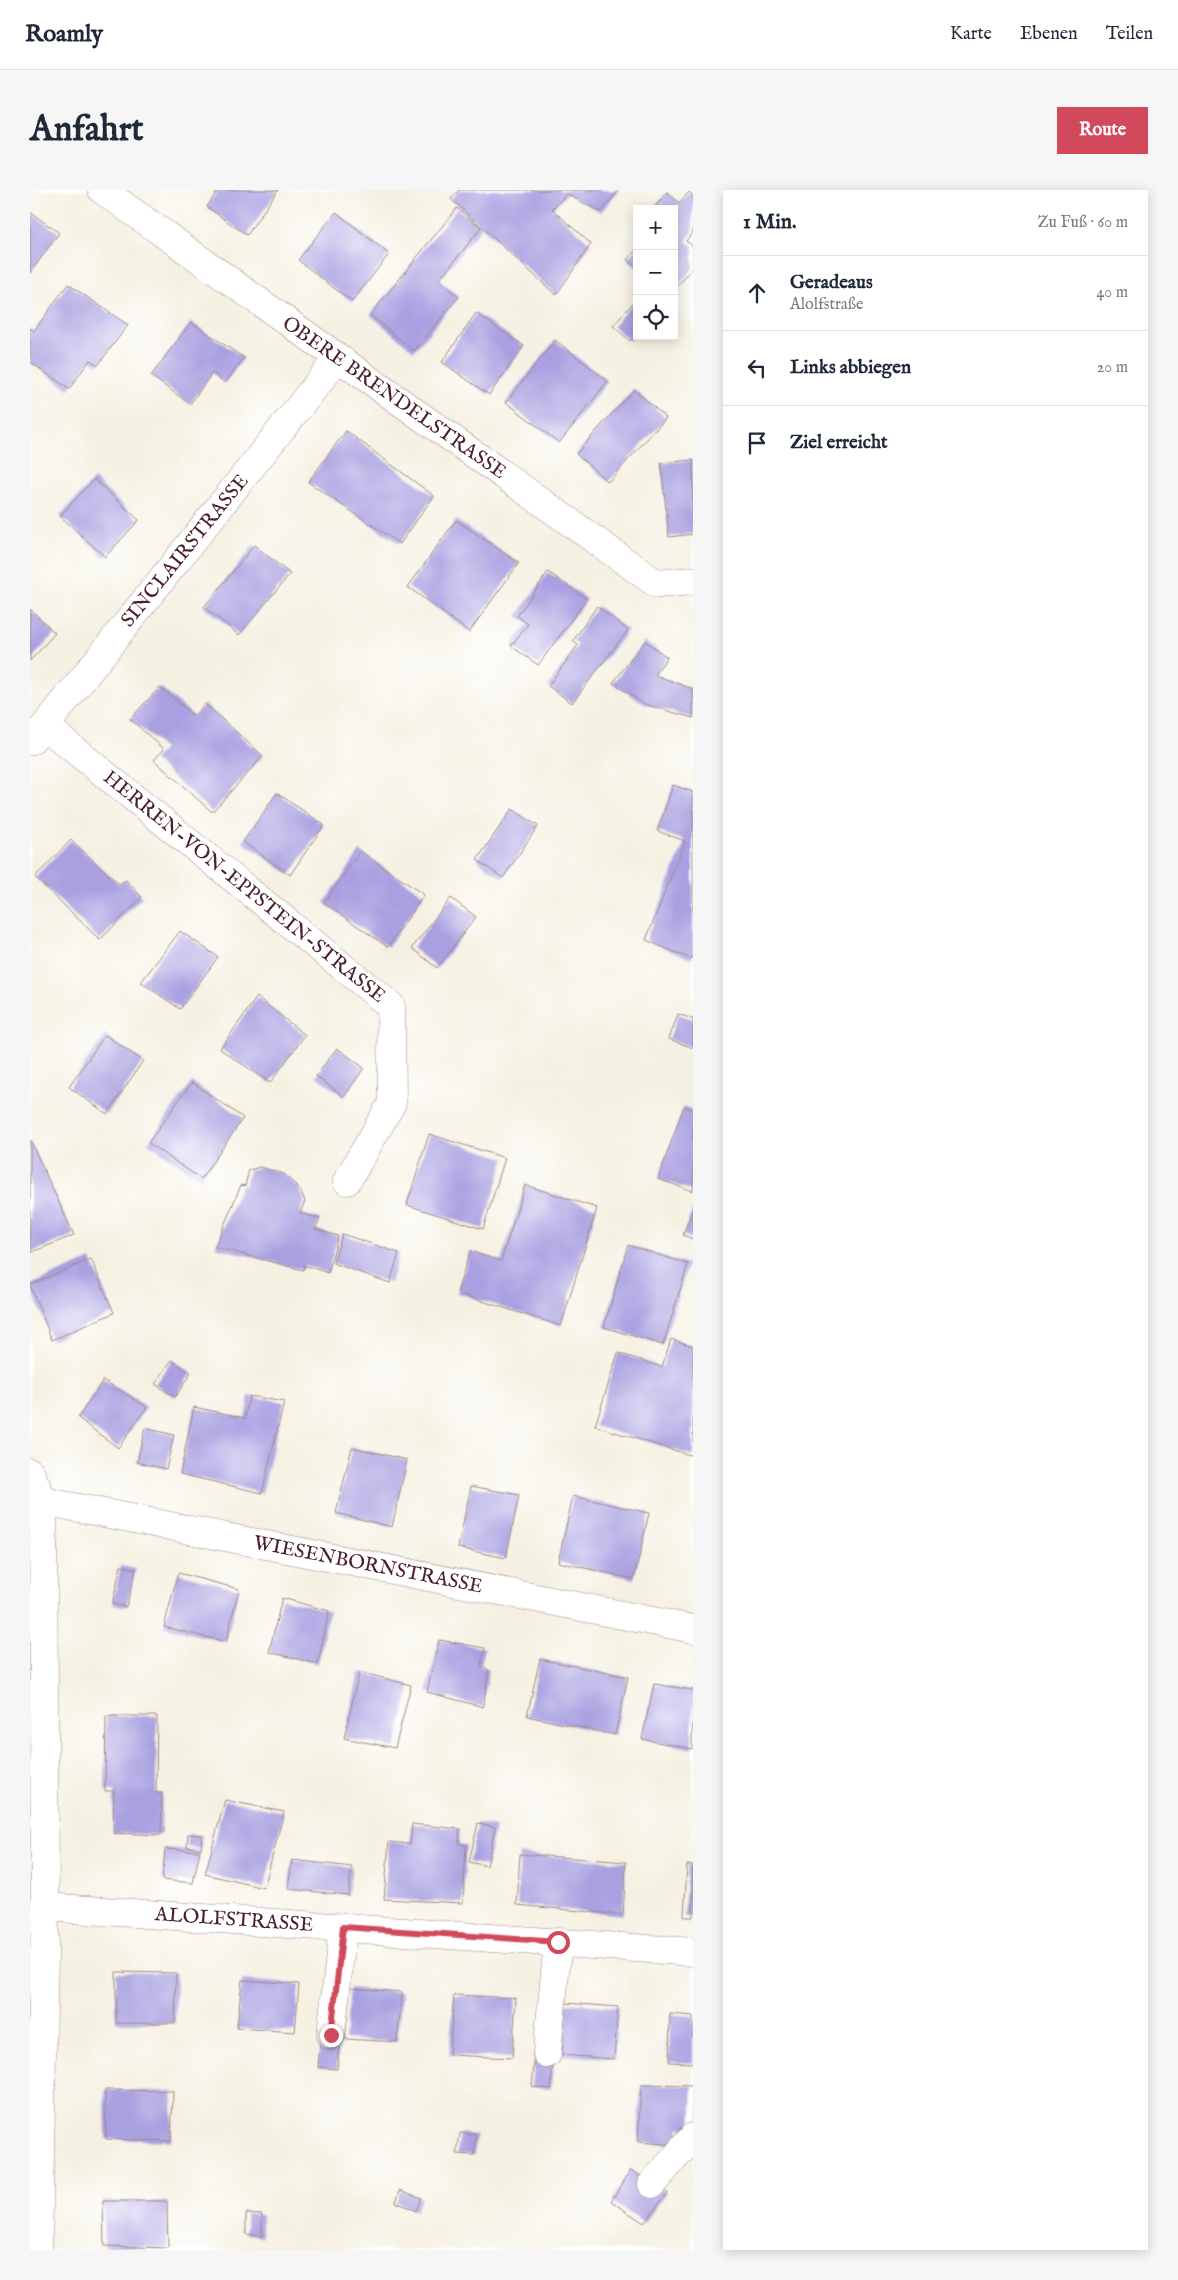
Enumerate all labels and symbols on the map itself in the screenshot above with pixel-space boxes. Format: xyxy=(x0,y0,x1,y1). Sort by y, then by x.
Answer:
street label: OBERE BRENDELSTRASSE xyxy=(277,311,511,485)
street label: SINCLAIRSTRASSE xyxy=(116,469,254,633)
street label: HERREN-VON-EPPSTEIN-STRASSE xyxy=(98,765,390,1009)
street label: WIESENBORNSTRASSE xyxy=(251,1531,485,1599)
street label: ALOLFSTRASSE xyxy=(153,1902,314,1938)
route start xyxy=(547,1931,570,1954)
route end xyxy=(320,2024,343,2047)

